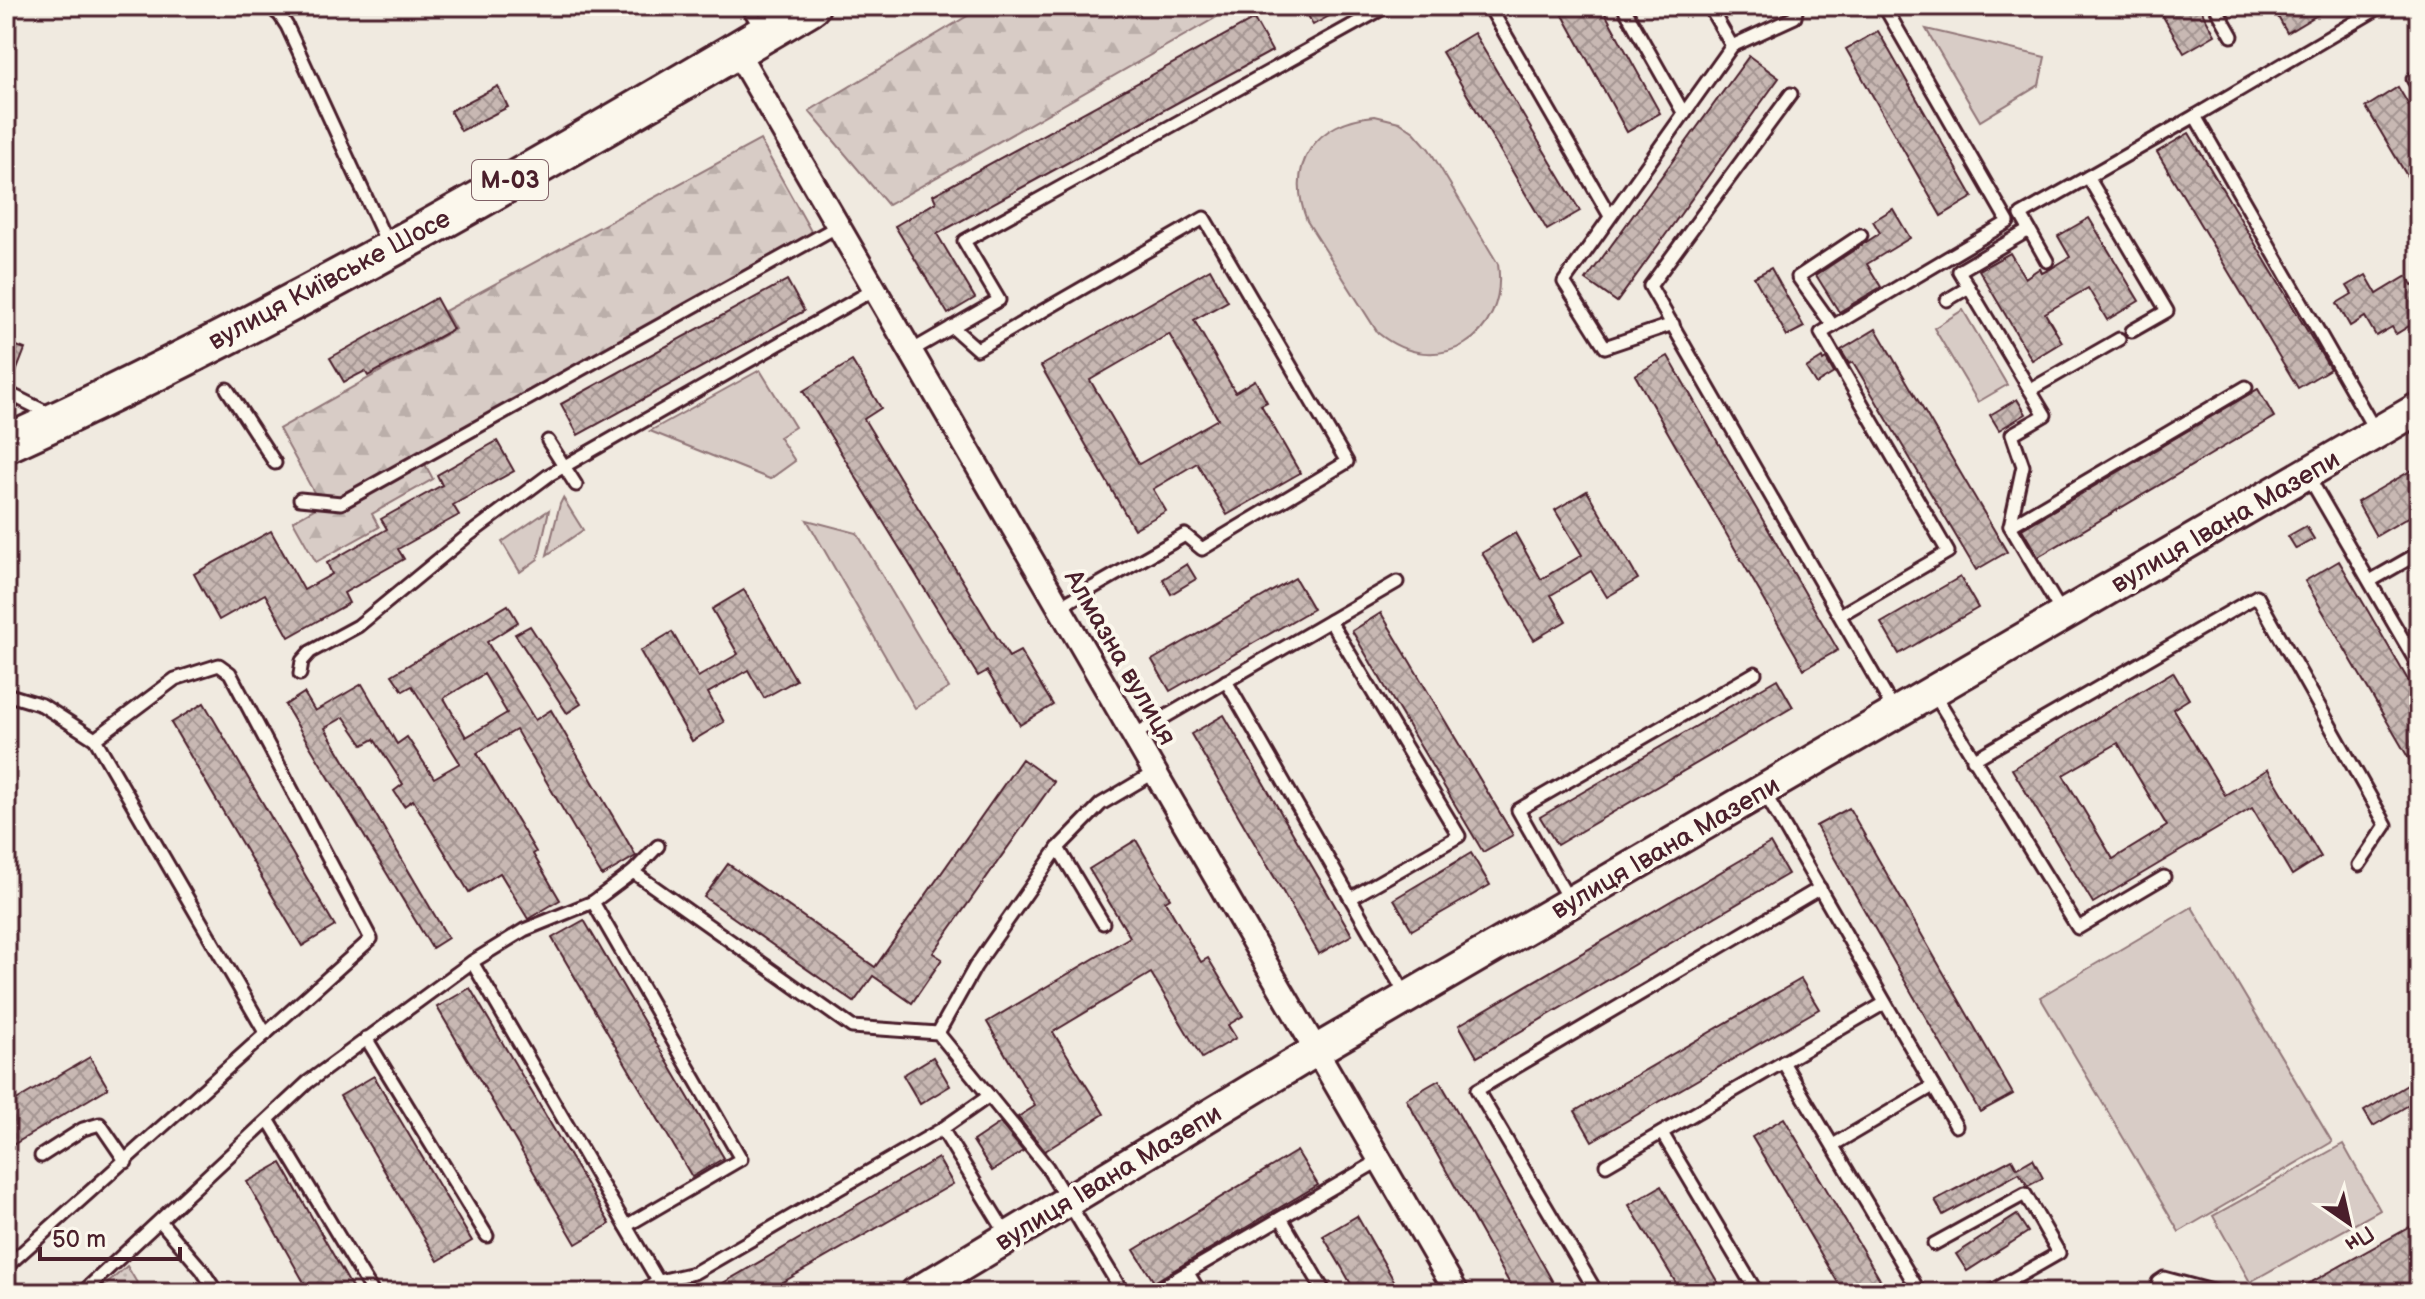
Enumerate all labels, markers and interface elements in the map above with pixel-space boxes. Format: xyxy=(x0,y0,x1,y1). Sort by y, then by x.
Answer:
road number: М-03 xyxy=(472,160,548,200)
street label: вулиця Київське Шосе xyxy=(203,203,456,357)
street label: вулиця Івана Мазепи xyxy=(2106,444,2346,600)
street label: Алмазна вулиця xyxy=(1056,564,1182,751)
street label: вулиця Івана Мазепи xyxy=(1546,770,1786,926)
street label: вулиця Івана Мазепи xyxy=(990,1098,1228,1258)
north arrow xyxy=(2309,1183,2389,1263)
scale bar xyxy=(40,1211,180,1261)
text: Пн xyxy=(2340,1219,2379,1258)
text: 50 m xyxy=(52,1225,106,1254)

